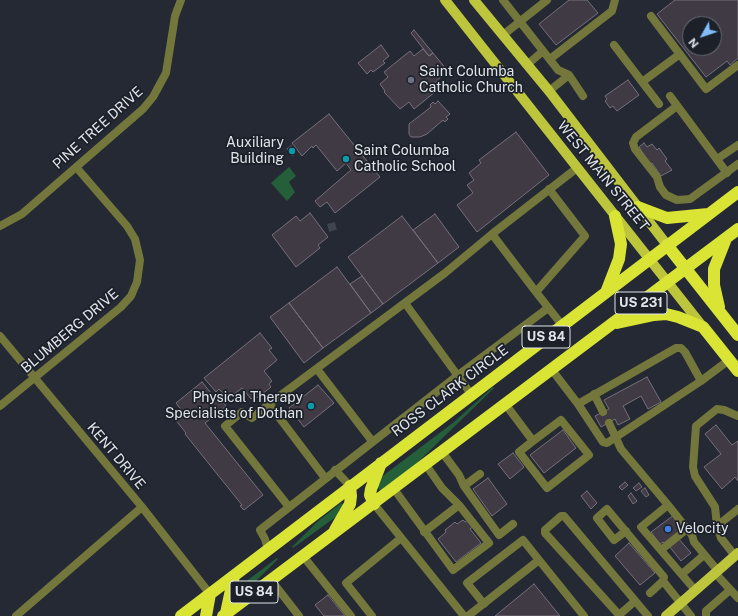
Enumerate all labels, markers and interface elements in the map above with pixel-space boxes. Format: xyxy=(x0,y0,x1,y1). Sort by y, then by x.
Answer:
north arrow xyxy=(682,16,722,56)
text: N xyxy=(686,36,701,50)
place label: Saint Columba Catholic Church xyxy=(419,64,523,96)
marker: Saint Columba Catholic Church xyxy=(406,75,416,85)
street label: PINE TREE DRIVE xyxy=(49,83,147,173)
street label: WEST MAIN STREET xyxy=(554,118,652,234)
place label: Auxiliary Building xyxy=(226,135,284,168)
place label: Saint Columba Catholic School xyxy=(354,143,456,176)
marker: Auxiliary Building xyxy=(287,146,297,156)
marker: Saint Columba Catholic School xyxy=(341,154,351,164)
street label: BLUMBERG DRIVE xyxy=(18,285,122,377)
road number: US 231 xyxy=(615,292,667,314)
road number: US 84 xyxy=(522,326,570,348)
street label: ROSS CLARK CIRCLE xyxy=(388,342,512,440)
place label: Physical Therapy Specialists of Dothan xyxy=(165,390,303,422)
marker: Physical Therapy Specialists of Dothan xyxy=(306,401,316,411)
street label: KENT DRIVE xyxy=(83,419,149,493)
place label: Velocity xyxy=(676,521,728,537)
marker: Velocity xyxy=(663,524,673,534)
road number: US 84 xyxy=(230,581,278,603)

